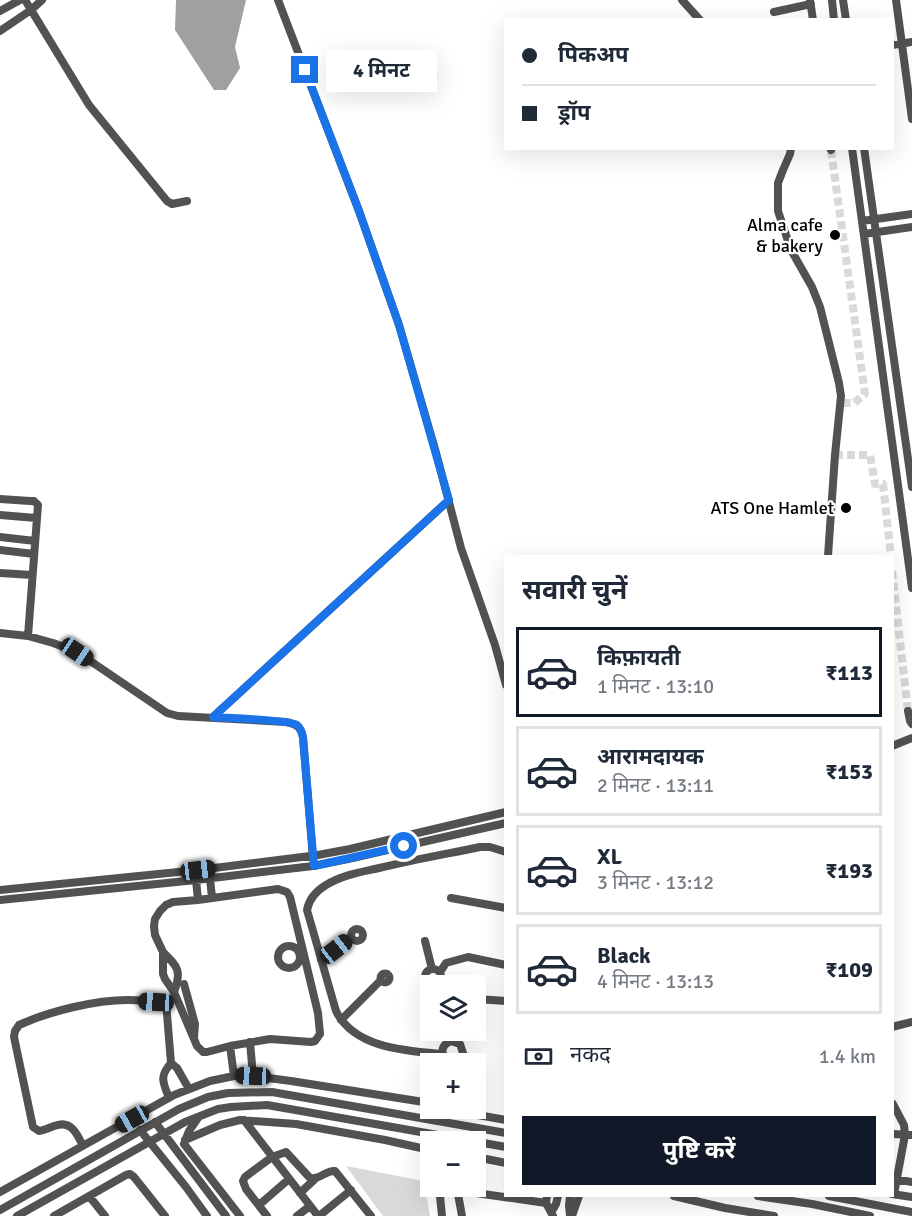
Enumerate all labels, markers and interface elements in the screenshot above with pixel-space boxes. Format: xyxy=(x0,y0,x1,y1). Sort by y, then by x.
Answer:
text: पिकअप xyxy=(558,41,629,68)
callout: 4 मिनट xyxy=(326,49,437,91)
route end xyxy=(291,56,318,83)
text: 4 मिनट xyxy=(353,58,410,83)
text: ड्रॉप xyxy=(558,99,591,126)
place label: Alma cafe & bakery xyxy=(747,214,824,257)
marker: Alma cafe & bakery xyxy=(828,228,842,242)
place label: ATS One Hamlet xyxy=(711,497,834,519)
marker: ATS One Hamlet xyxy=(839,501,853,515)
text: सवारी चुनें xyxy=(522,574,627,607)
car xyxy=(57,634,97,670)
text: किफ़ायती xyxy=(597,644,681,671)
icon: car xyxy=(525,645,579,699)
text: ₹113 xyxy=(825,659,873,686)
text: 1 मिनट · 13:10 xyxy=(597,674,714,699)
text: आरामदायक xyxy=(597,743,704,770)
icon: car xyxy=(525,744,579,798)
text: ₹153 xyxy=(825,758,873,785)
text: 2 मिनट · 13:11 xyxy=(597,773,714,798)
route start xyxy=(390,832,417,859)
icon: car xyxy=(525,843,579,897)
text: XL xyxy=(597,843,622,870)
text: ₹193 xyxy=(825,857,873,884)
car xyxy=(179,859,217,881)
text: 3 मिनट · 13:12 xyxy=(597,870,714,895)
car xyxy=(316,931,356,967)
icon: car xyxy=(525,942,579,996)
text: Black xyxy=(597,942,651,969)
text: ₹109 xyxy=(825,956,873,983)
text: 4 मिनट · 13:13 xyxy=(597,969,714,994)
map controls xyxy=(420,975,486,1197)
button: layers xyxy=(420,975,486,1041)
car xyxy=(138,992,174,1012)
icon: cash xyxy=(522,1040,555,1073)
text: नकद xyxy=(570,1041,611,1068)
text: 1.4 km xyxy=(819,1044,876,1069)
button: + xyxy=(420,1053,486,1119)
car xyxy=(235,1066,271,1086)
car xyxy=(112,1102,152,1136)
button: पुष्टि करें xyxy=(522,1116,876,1185)
button: − xyxy=(420,1131,486,1197)

